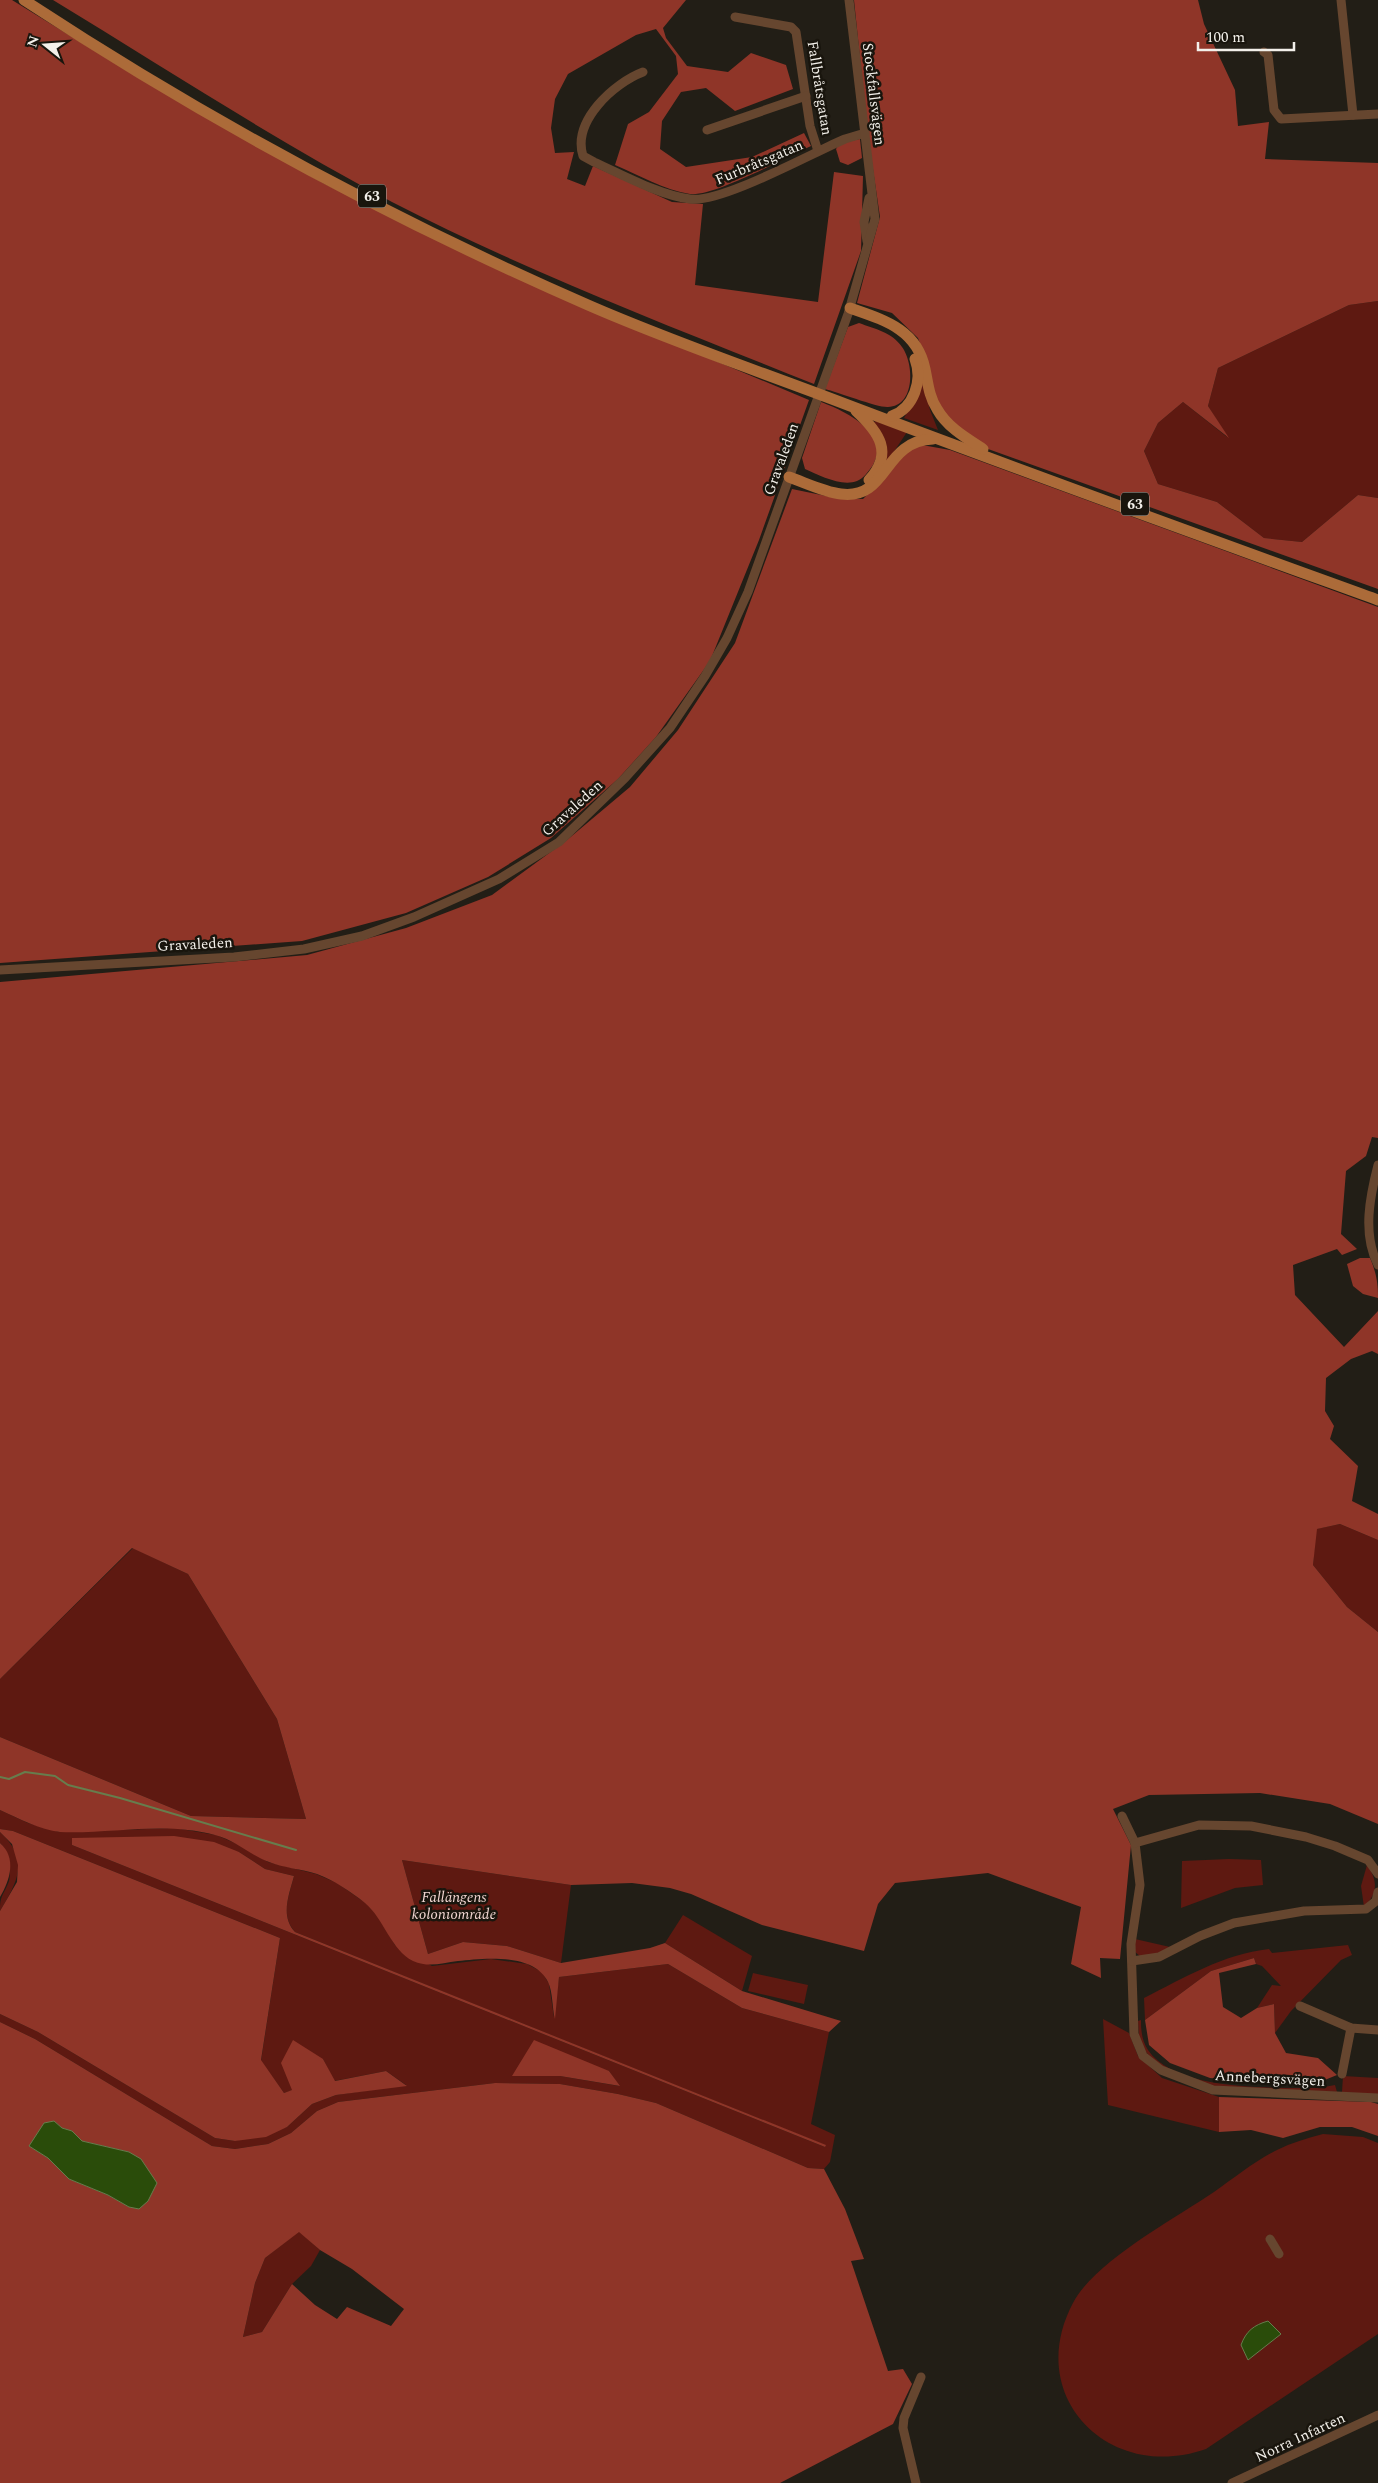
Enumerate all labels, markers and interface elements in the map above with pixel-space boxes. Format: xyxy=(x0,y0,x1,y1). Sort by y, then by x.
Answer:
north arrow xyxy=(20,20,70,70)
scale bar xyxy=(1198,20,1294,52)
text: 100 m xyxy=(1206,26,1245,49)
text: N xyxy=(21,33,45,50)
street label: Fallbråtsgatan xyxy=(801,39,838,137)
street label: Stockfallsvägen xyxy=(856,41,891,147)
street label: Furbråtsgatan xyxy=(712,133,807,191)
road number: 63 xyxy=(358,185,386,208)
street label: Gravaleden xyxy=(758,420,805,499)
road number: 63 xyxy=(1121,492,1149,516)
street label: Gravaleden xyxy=(537,774,608,842)
street label: Gravaleden xyxy=(157,931,234,958)
park label: Fallängens koloniområde xyxy=(412,1886,497,1926)
street label: Annebergsvägen xyxy=(1214,2064,1326,2093)
street label: Norra Infarten xyxy=(1251,2406,1349,2468)

